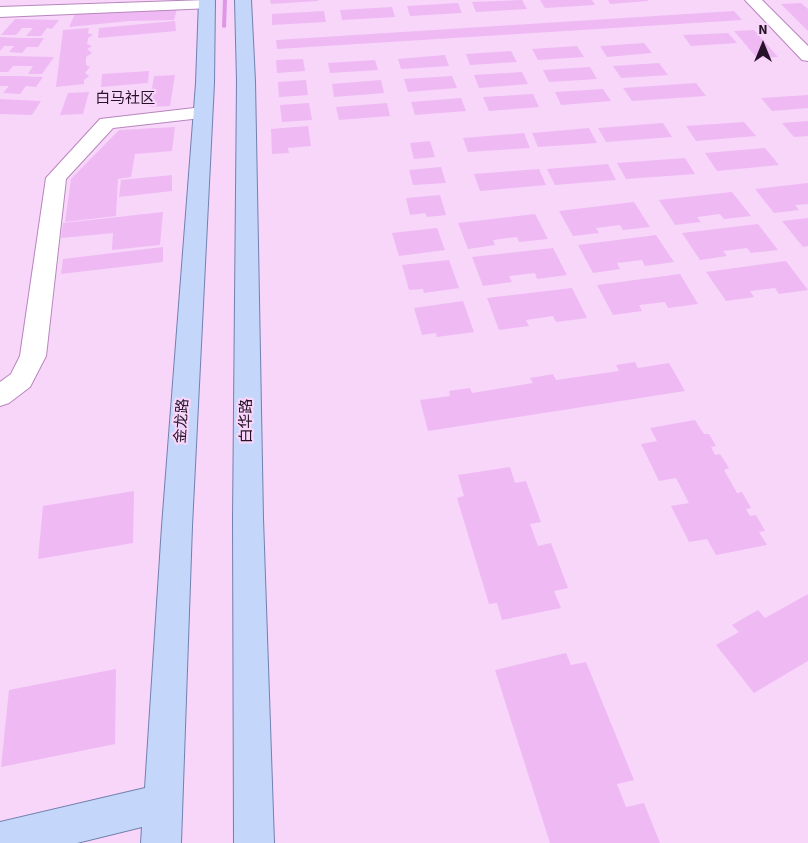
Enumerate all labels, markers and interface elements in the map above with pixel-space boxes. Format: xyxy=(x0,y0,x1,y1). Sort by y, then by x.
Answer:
north arrow xyxy=(738,20,788,70)
text: N xyxy=(758,20,768,40)
district label: 白马社区 xyxy=(95,91,155,109)
street label: 金龙路 xyxy=(172,398,194,444)
street label: 白华路 xyxy=(239,399,257,443)

